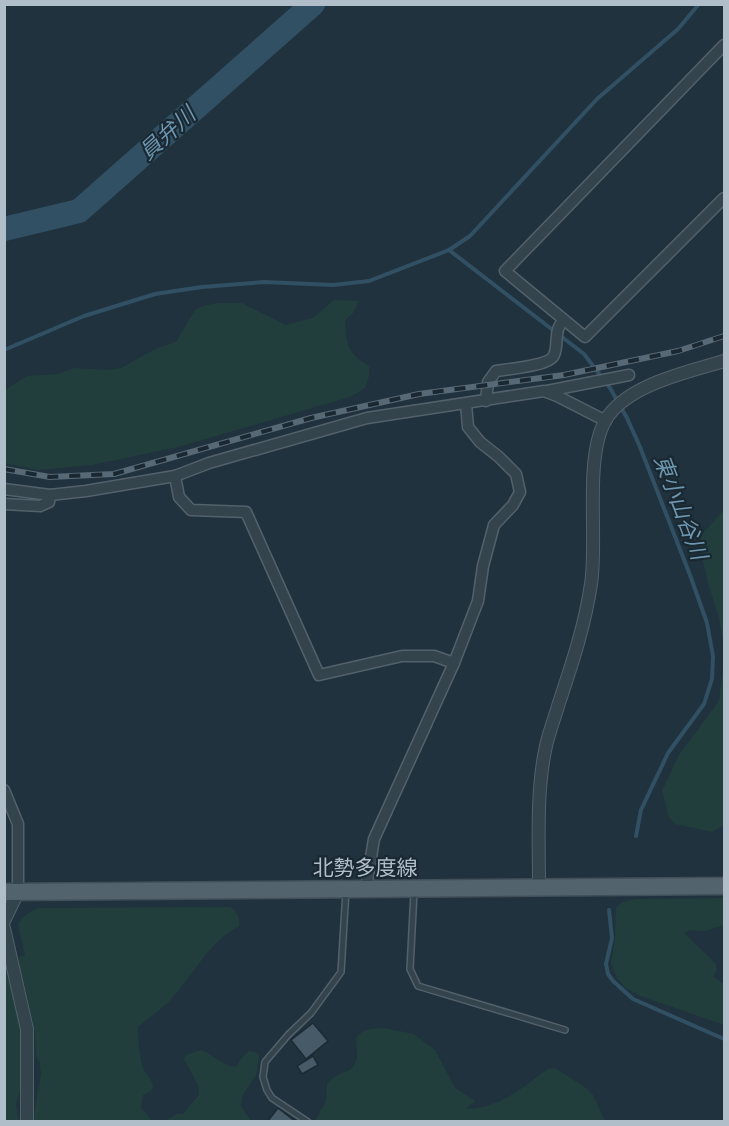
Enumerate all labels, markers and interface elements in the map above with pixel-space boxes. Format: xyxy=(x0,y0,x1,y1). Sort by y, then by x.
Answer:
water label: 員弁川 xyxy=(133,99,202,165)
water label: 東小山谷川 xyxy=(648,451,714,565)
street label: 北勢多度線 xyxy=(313,854,418,880)

